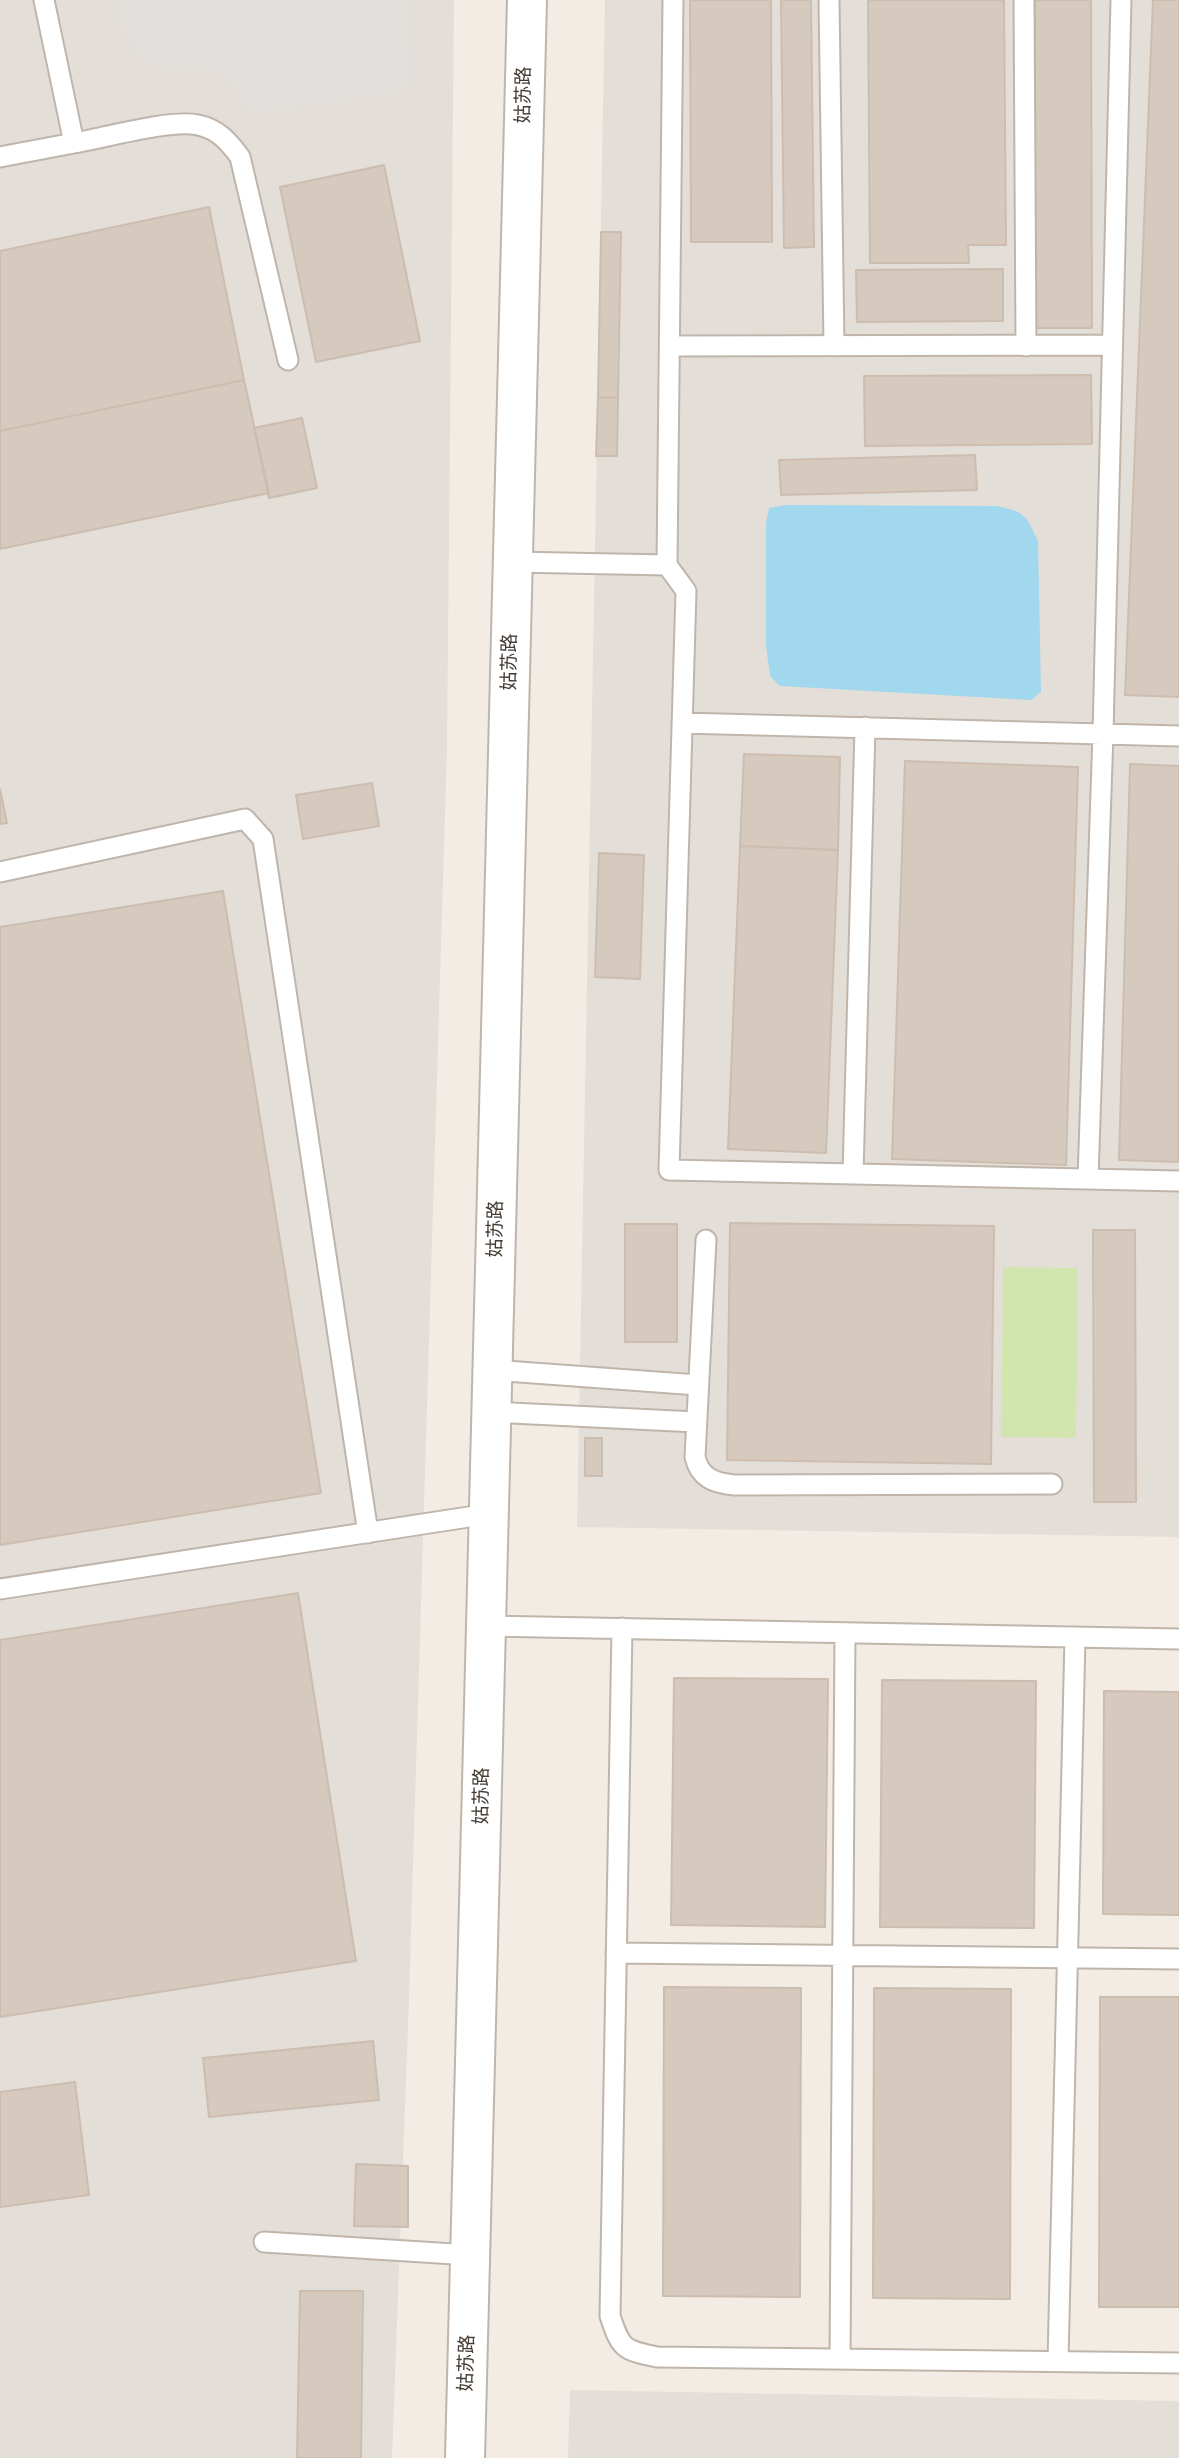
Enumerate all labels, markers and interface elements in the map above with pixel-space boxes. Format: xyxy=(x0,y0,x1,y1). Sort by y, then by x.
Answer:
street label: 姑苏路 xyxy=(512,66,536,124)
street label: 姑苏路 xyxy=(498,633,522,691)
street label: 姑苏路 xyxy=(484,1200,508,1258)
street label: 姑苏路 xyxy=(470,1767,494,1825)
street label: 姑苏路 xyxy=(455,2334,479,2392)

